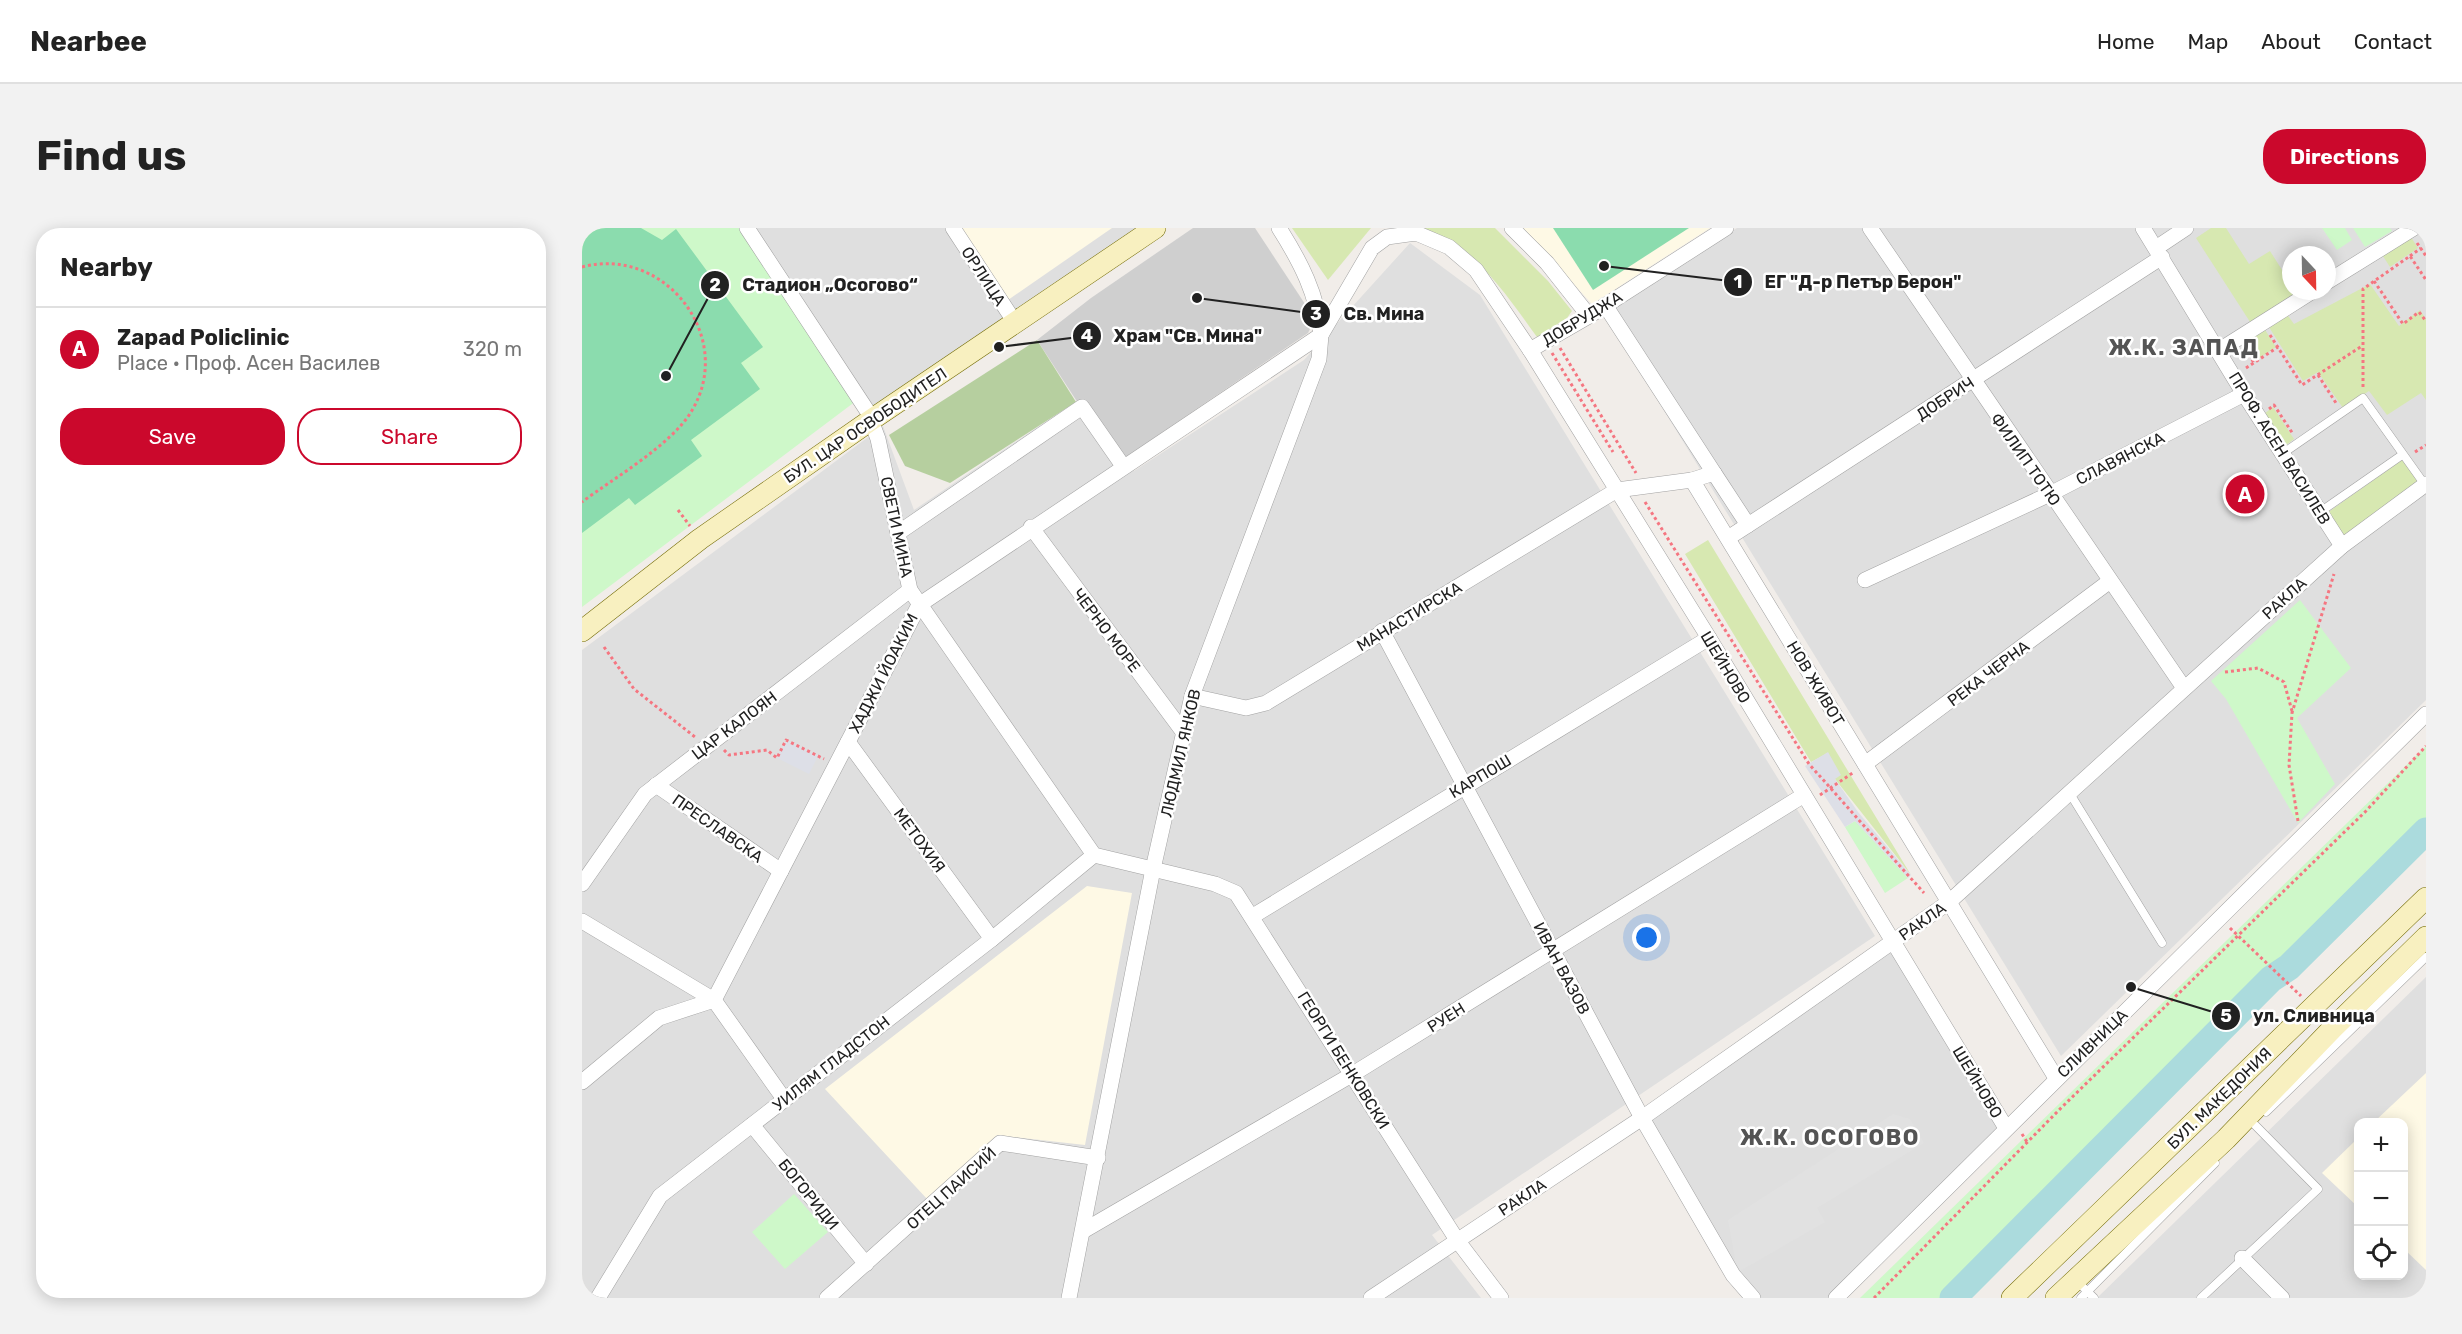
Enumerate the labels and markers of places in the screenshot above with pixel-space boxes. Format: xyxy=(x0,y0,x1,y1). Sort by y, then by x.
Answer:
callout: ЕГ "Д-р Петър Берон" xyxy=(1723,264,1973,300)
callout: Стадион „Осогово“ xyxy=(700,267,930,303)
callout: Св. Мина xyxy=(1301,296,1436,332)
callout: Храм "Св. Мина" xyxy=(1072,318,1274,354)
pin: A xyxy=(2226,472,2264,516)
callout: ул. Сливница xyxy=(2211,998,2387,1034)

